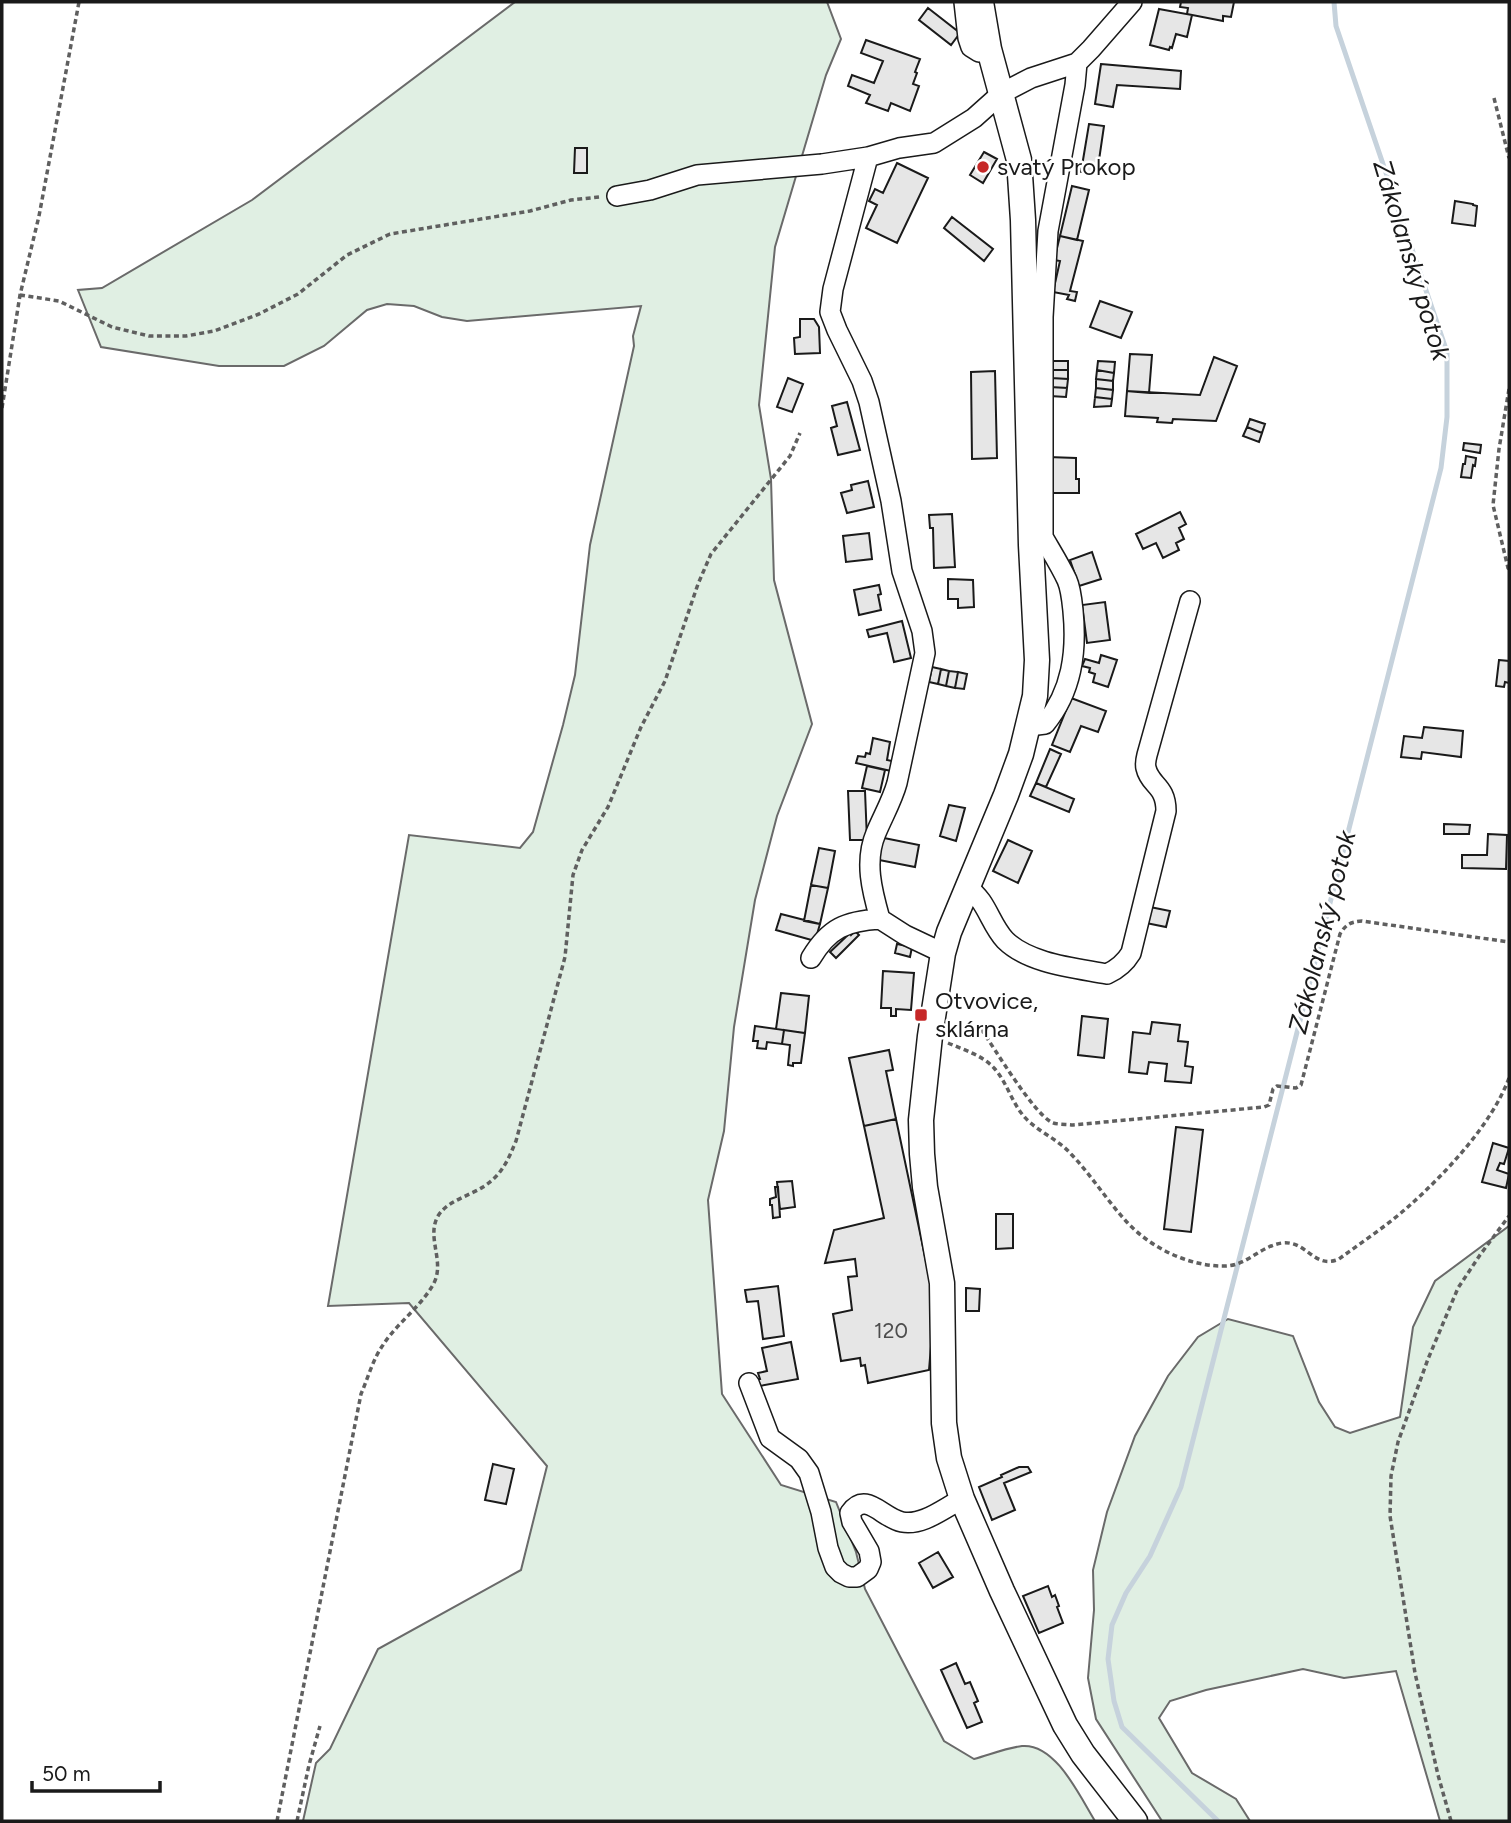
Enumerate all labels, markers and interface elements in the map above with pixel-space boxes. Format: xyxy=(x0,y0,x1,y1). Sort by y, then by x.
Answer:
place label: svatý Prokop xyxy=(997,152,1136,181)
water label: Zákolanský potok xyxy=(1366,156,1458,365)
marker: svatý Prokop xyxy=(975,159,991,175)
water label: Zákolanský potok xyxy=(1281,826,1363,1037)
place label: Otvovice, sklárna xyxy=(935,986,1038,1043)
marker: Otvovice, sklárna xyxy=(913,1007,929,1023)
house number: 120 xyxy=(874,1318,908,1343)
scale bar xyxy=(32,1750,159,1794)
text: 50 m xyxy=(42,1761,91,1786)

